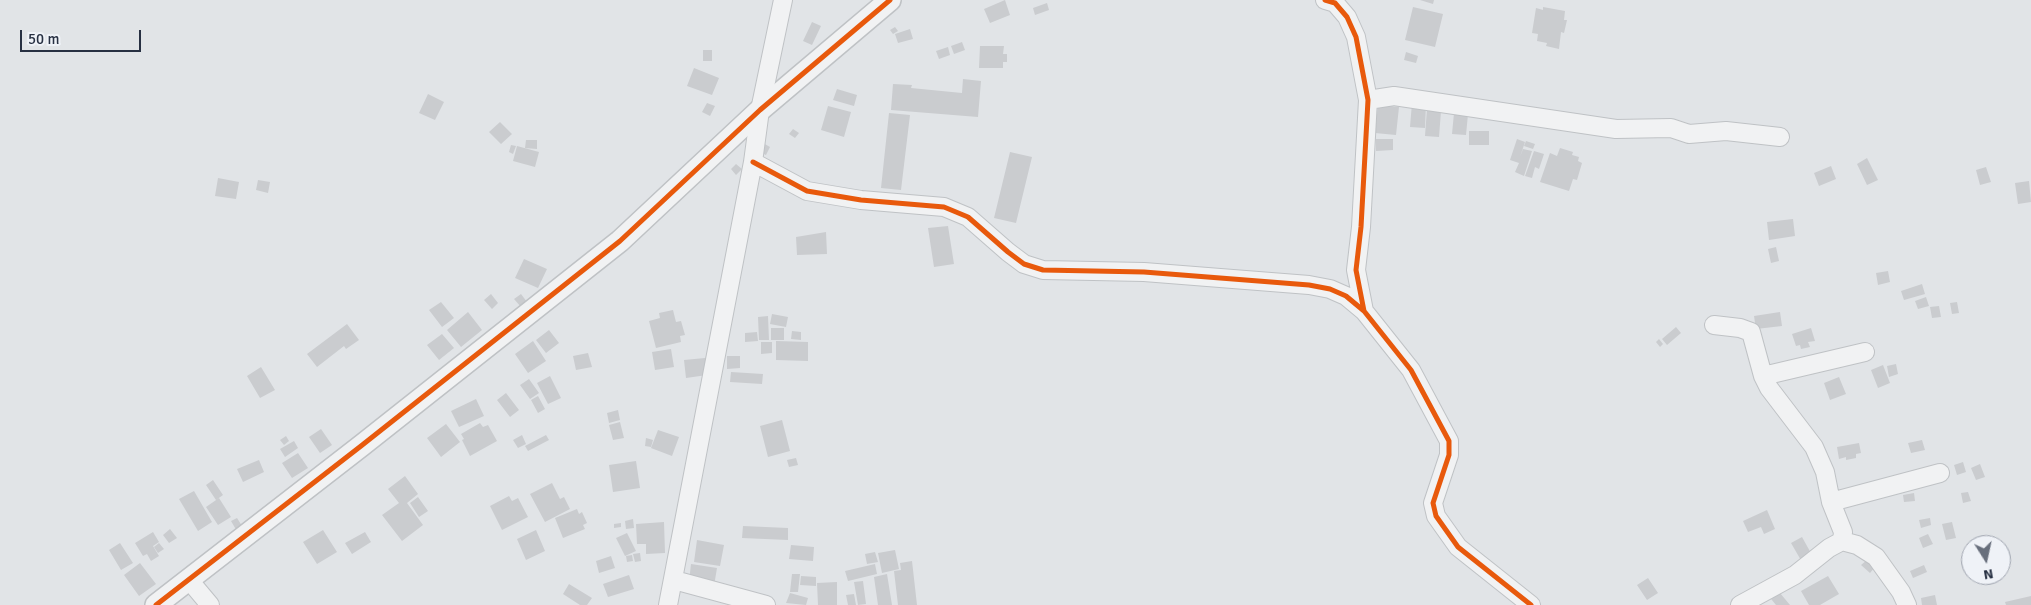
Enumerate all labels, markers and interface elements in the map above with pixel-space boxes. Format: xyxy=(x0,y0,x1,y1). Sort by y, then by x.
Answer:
scale bar xyxy=(22,20,144,52)
text: 50 m xyxy=(28,30,59,48)
north arrow xyxy=(1961,535,2011,585)
text: N xyxy=(1982,565,1995,583)

